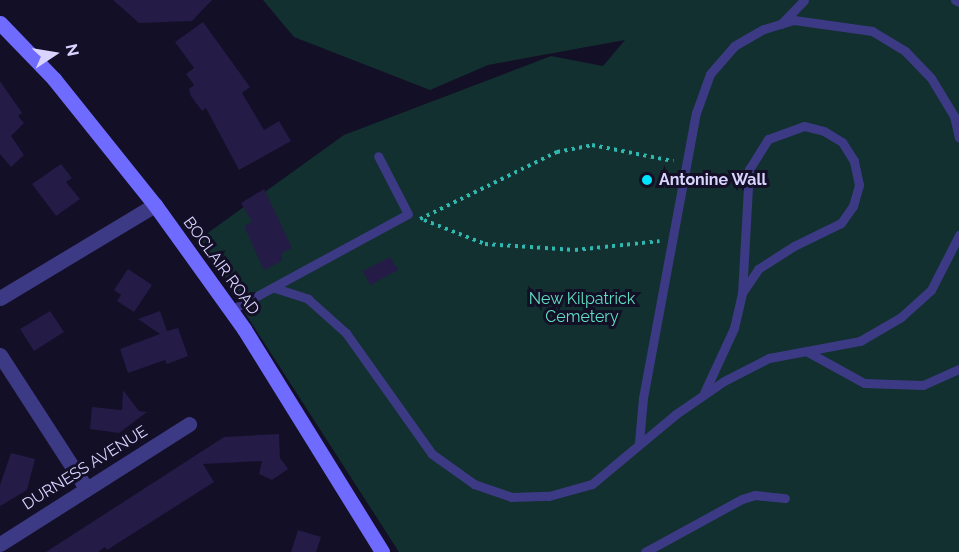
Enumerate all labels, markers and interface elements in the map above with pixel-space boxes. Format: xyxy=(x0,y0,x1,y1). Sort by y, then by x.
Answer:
north arrow xyxy=(24,24,84,84)
text: N xyxy=(62,42,83,58)
place label: Antonine Wall xyxy=(659,170,767,190)
marker: Antonine Wall xyxy=(640,173,654,187)
street label: BOCLAIR ROAD xyxy=(179,213,263,319)
park label: New Kilpatrick Cemetery xyxy=(529,289,635,327)
street label: DURNESS AVENUE xyxy=(19,422,151,514)

